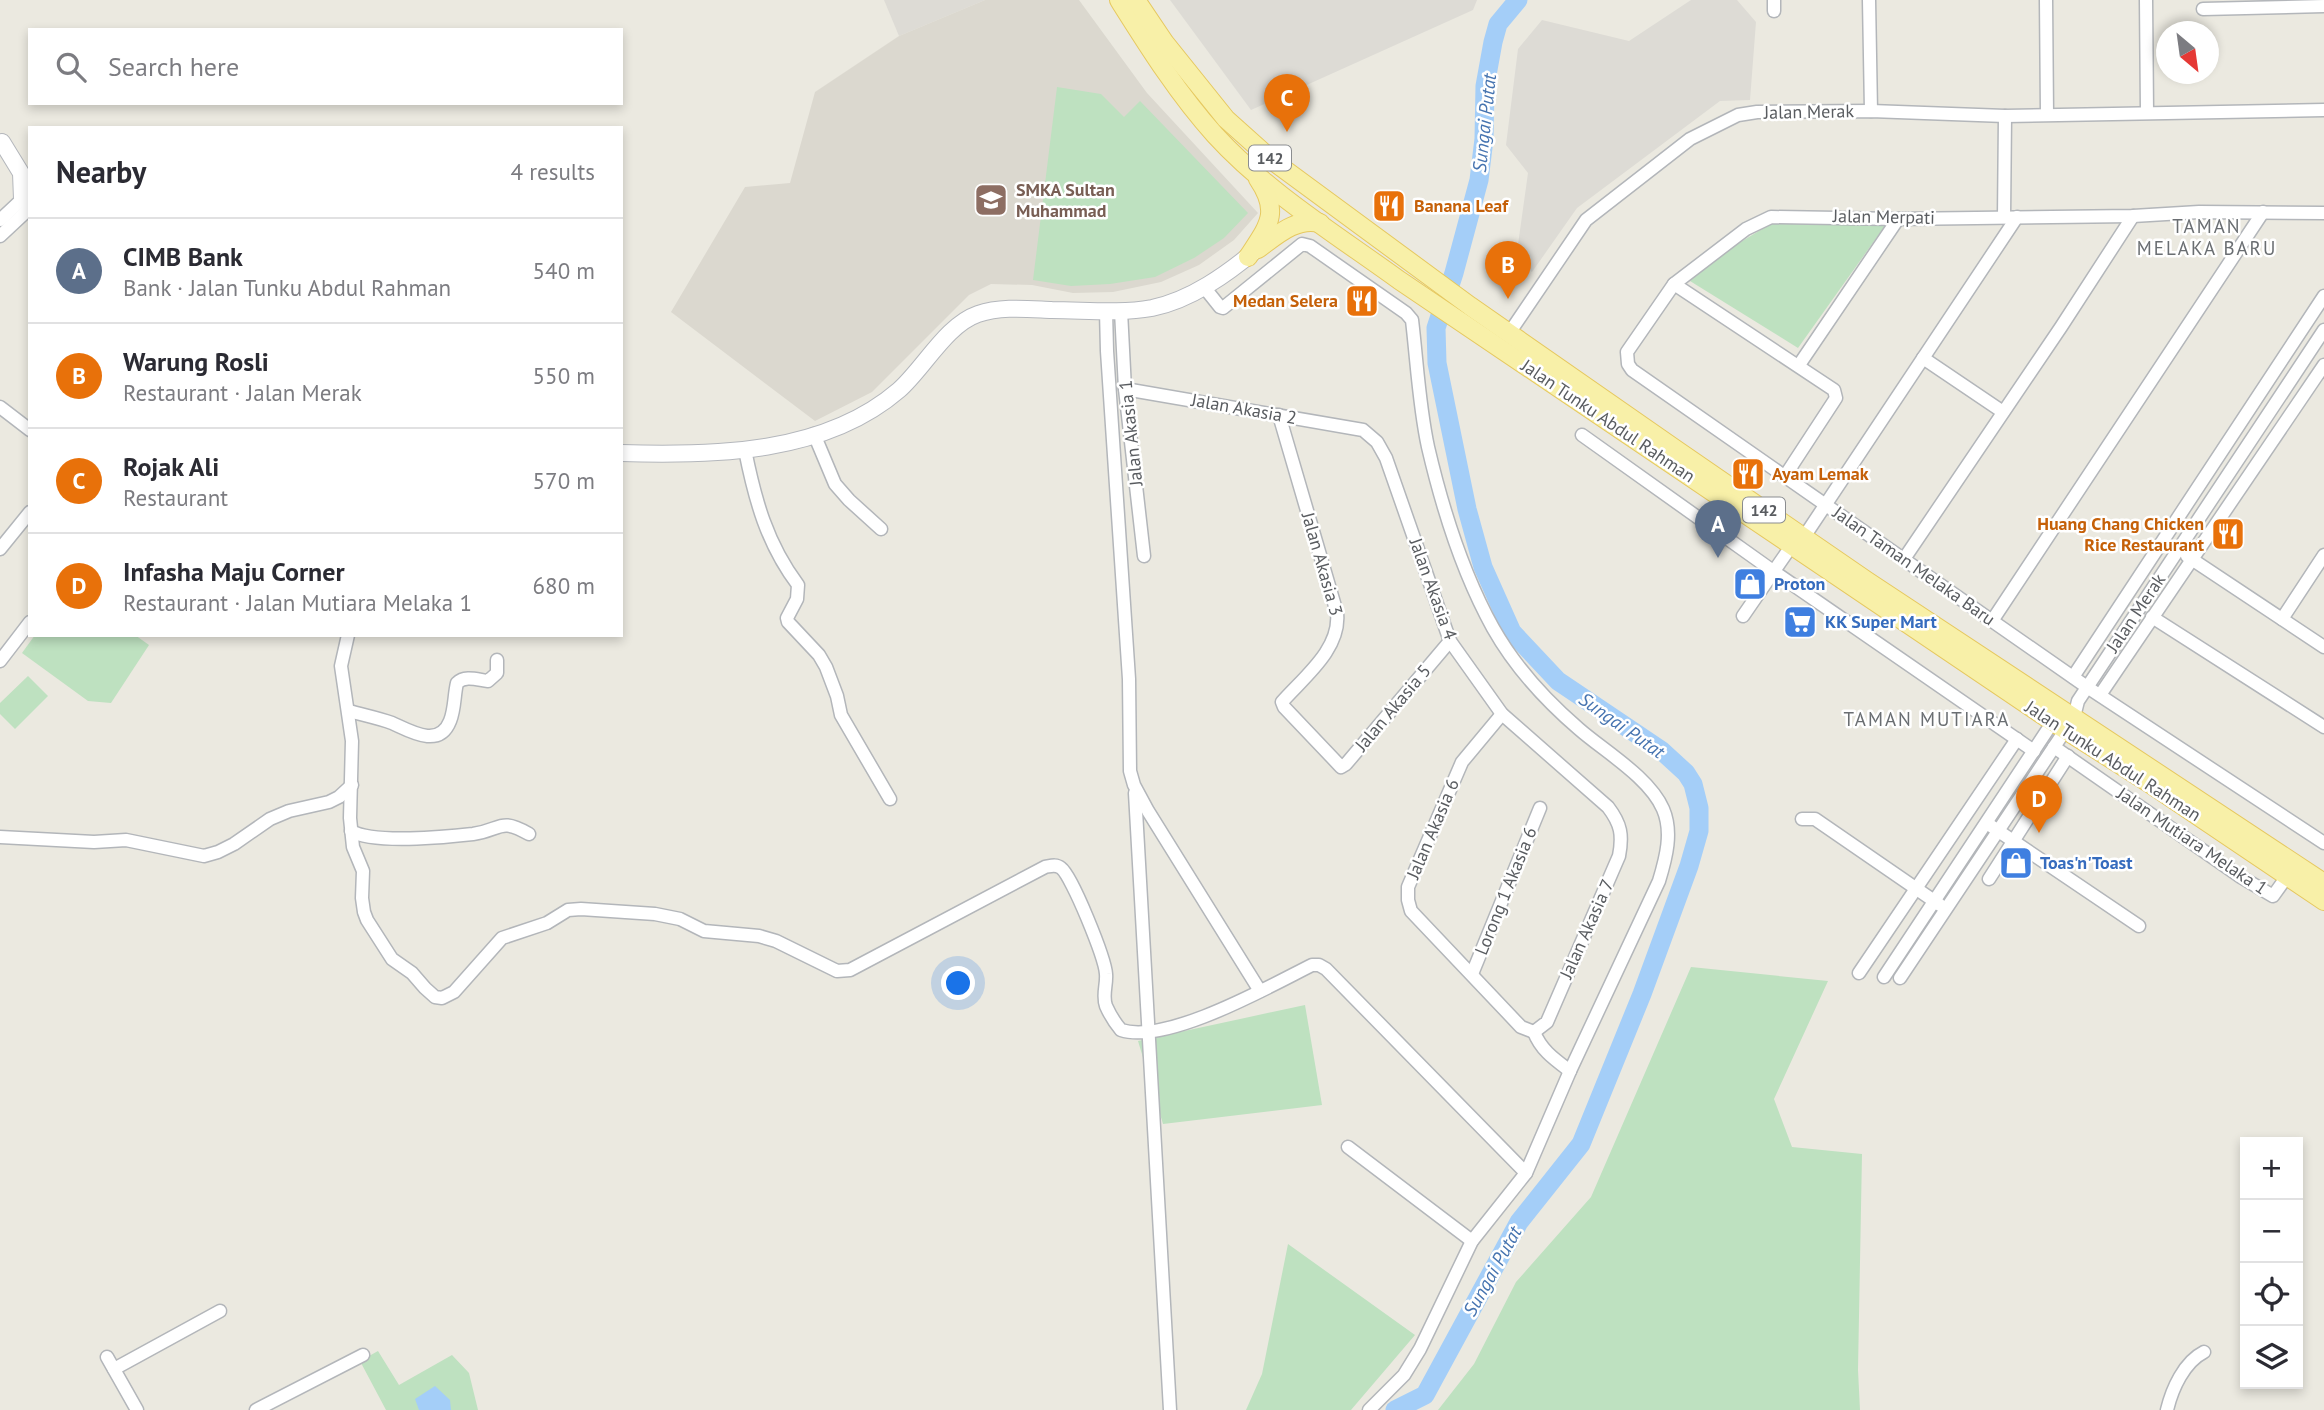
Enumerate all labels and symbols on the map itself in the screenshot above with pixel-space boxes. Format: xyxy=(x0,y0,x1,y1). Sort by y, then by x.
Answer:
north arrow xyxy=(2156,21,2219,84)
water label: Sungai Putat xyxy=(1467,71,1501,173)
pin: C xyxy=(1264,74,1310,132)
street label: Jalan Merak xyxy=(1763,99,1855,124)
road number: 142 xyxy=(1249,146,1291,170)
place label: SMKA Sultan Muhammad xyxy=(1016,178,1115,222)
school or university icon: SMKA Sultan Muhammad xyxy=(972,181,1010,219)
restaurant icon: Banana Leaf xyxy=(1370,187,1408,225)
place label: Banana Leaf xyxy=(1414,194,1509,217)
street label: Jalan Merpati xyxy=(1832,204,1935,229)
district label: TAMAN MELAKA BARU xyxy=(2137,214,2277,260)
pin: B xyxy=(1485,241,1531,299)
restaurant icon: Medan Selera xyxy=(1343,282,1381,320)
place label: Medan Selera xyxy=(1233,289,1338,312)
street label: Jalan Tunku Abdul Rahman xyxy=(1516,353,1700,487)
street label: Jalan Akasia 1 xyxy=(1114,379,1148,488)
street label: Jalan Akasia 2 xyxy=(1189,388,1299,429)
restaurant icon: Ayam Lemak xyxy=(1729,455,1767,493)
place label: Ayam Lemak xyxy=(1772,462,1869,485)
road number: 142 xyxy=(1743,498,1785,523)
pin: A xyxy=(1695,500,1741,558)
street label: Jalan Taman Melaka Baru xyxy=(1828,500,2000,630)
street label: Jalan Akasia 3 xyxy=(1296,509,1348,618)
place label: Huang Chang Chicken Rice Restaurant xyxy=(2037,512,2205,556)
restaurant icon: Huang Chang Chicken Rice Restaurant xyxy=(2209,515,2247,553)
street label: Jalan Akasia 4 xyxy=(1404,534,1463,643)
shop icon: Proton xyxy=(1731,565,1769,603)
street label: Jalan Merak xyxy=(2100,569,2171,657)
place label: Proton xyxy=(1774,572,1825,595)
supermarket icon: KK Super Mart xyxy=(1781,603,1819,641)
place label: KK Super Mart xyxy=(1825,610,1937,633)
street label: Jalan Akasia 5 xyxy=(1349,660,1436,757)
water label: Sungai Putat xyxy=(1575,687,1670,764)
street label: Jalan Tunku Abdul Rahman xyxy=(2020,695,2206,826)
district label: TAMAN MUTIARA xyxy=(1844,707,2010,731)
street label: Jalan Akasia 6 xyxy=(1401,775,1464,883)
pin: D xyxy=(2016,775,2062,833)
street label: Jalan Mutiara Melaka 1 xyxy=(2112,781,2272,899)
street label: Lorong 1 Akasia 6 xyxy=(1469,823,1542,958)
shop icon: Toas'n'Toast xyxy=(1997,844,2035,882)
place label: Toas'n'Toast xyxy=(2040,851,2133,874)
street label: Jalan Akasia 7 xyxy=(1554,875,1619,983)
your location xyxy=(941,966,975,1000)
water label: Sungai Putat xyxy=(1457,1221,1527,1320)

